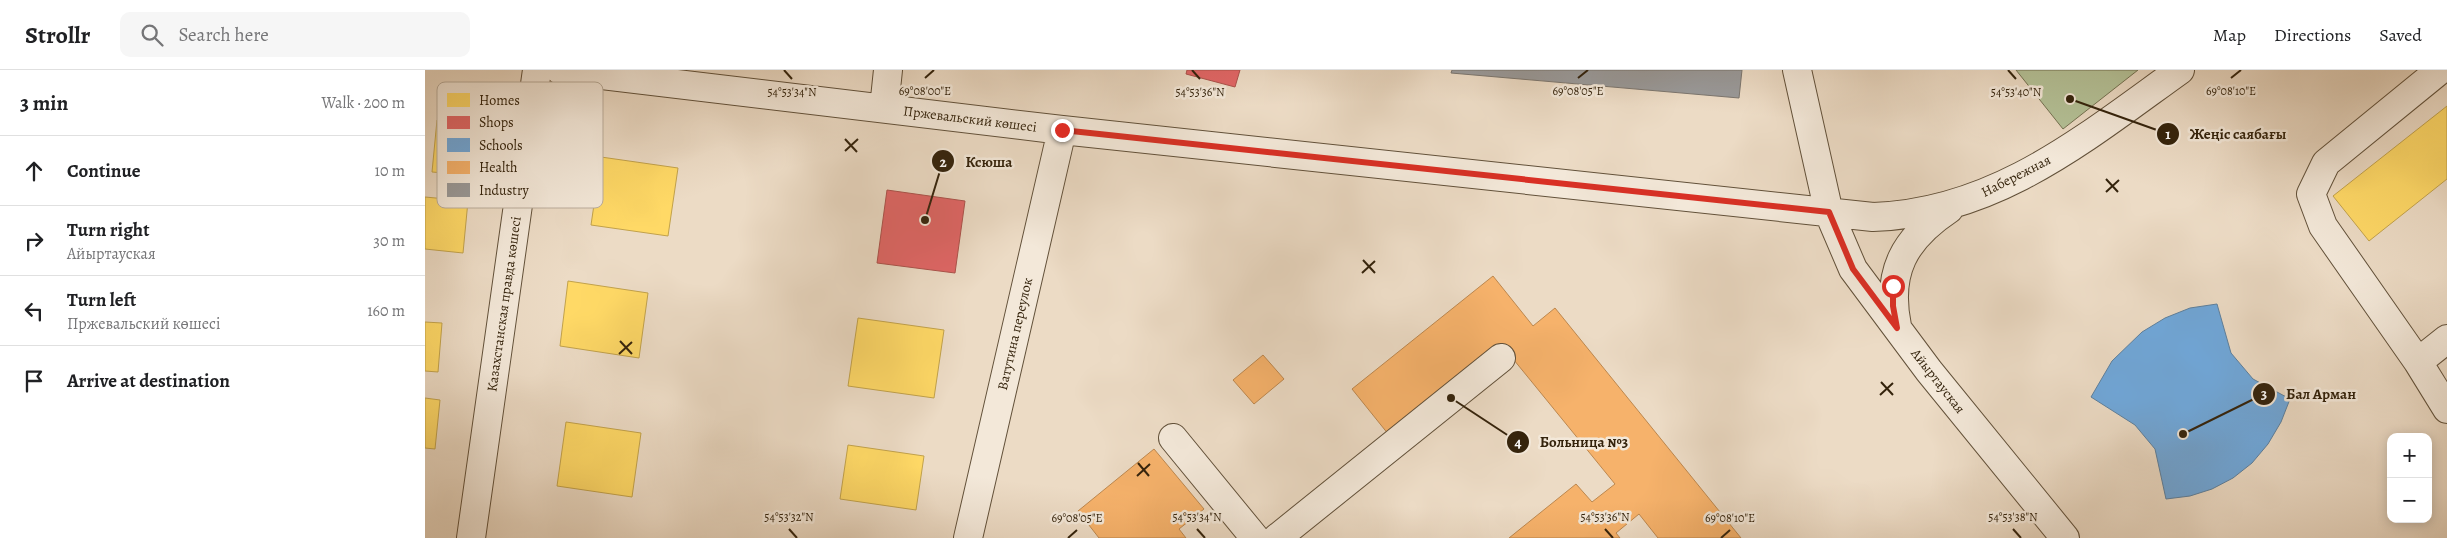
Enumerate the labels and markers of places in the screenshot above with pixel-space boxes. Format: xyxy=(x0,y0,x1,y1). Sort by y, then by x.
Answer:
callout: Жеңіс саябағы xyxy=(2155,119,2297,149)
callout: Ксюша xyxy=(930,146,1022,176)
callout: Бал Арман xyxy=(2251,379,2366,409)
callout: Больница №3 xyxy=(1505,427,1639,457)

